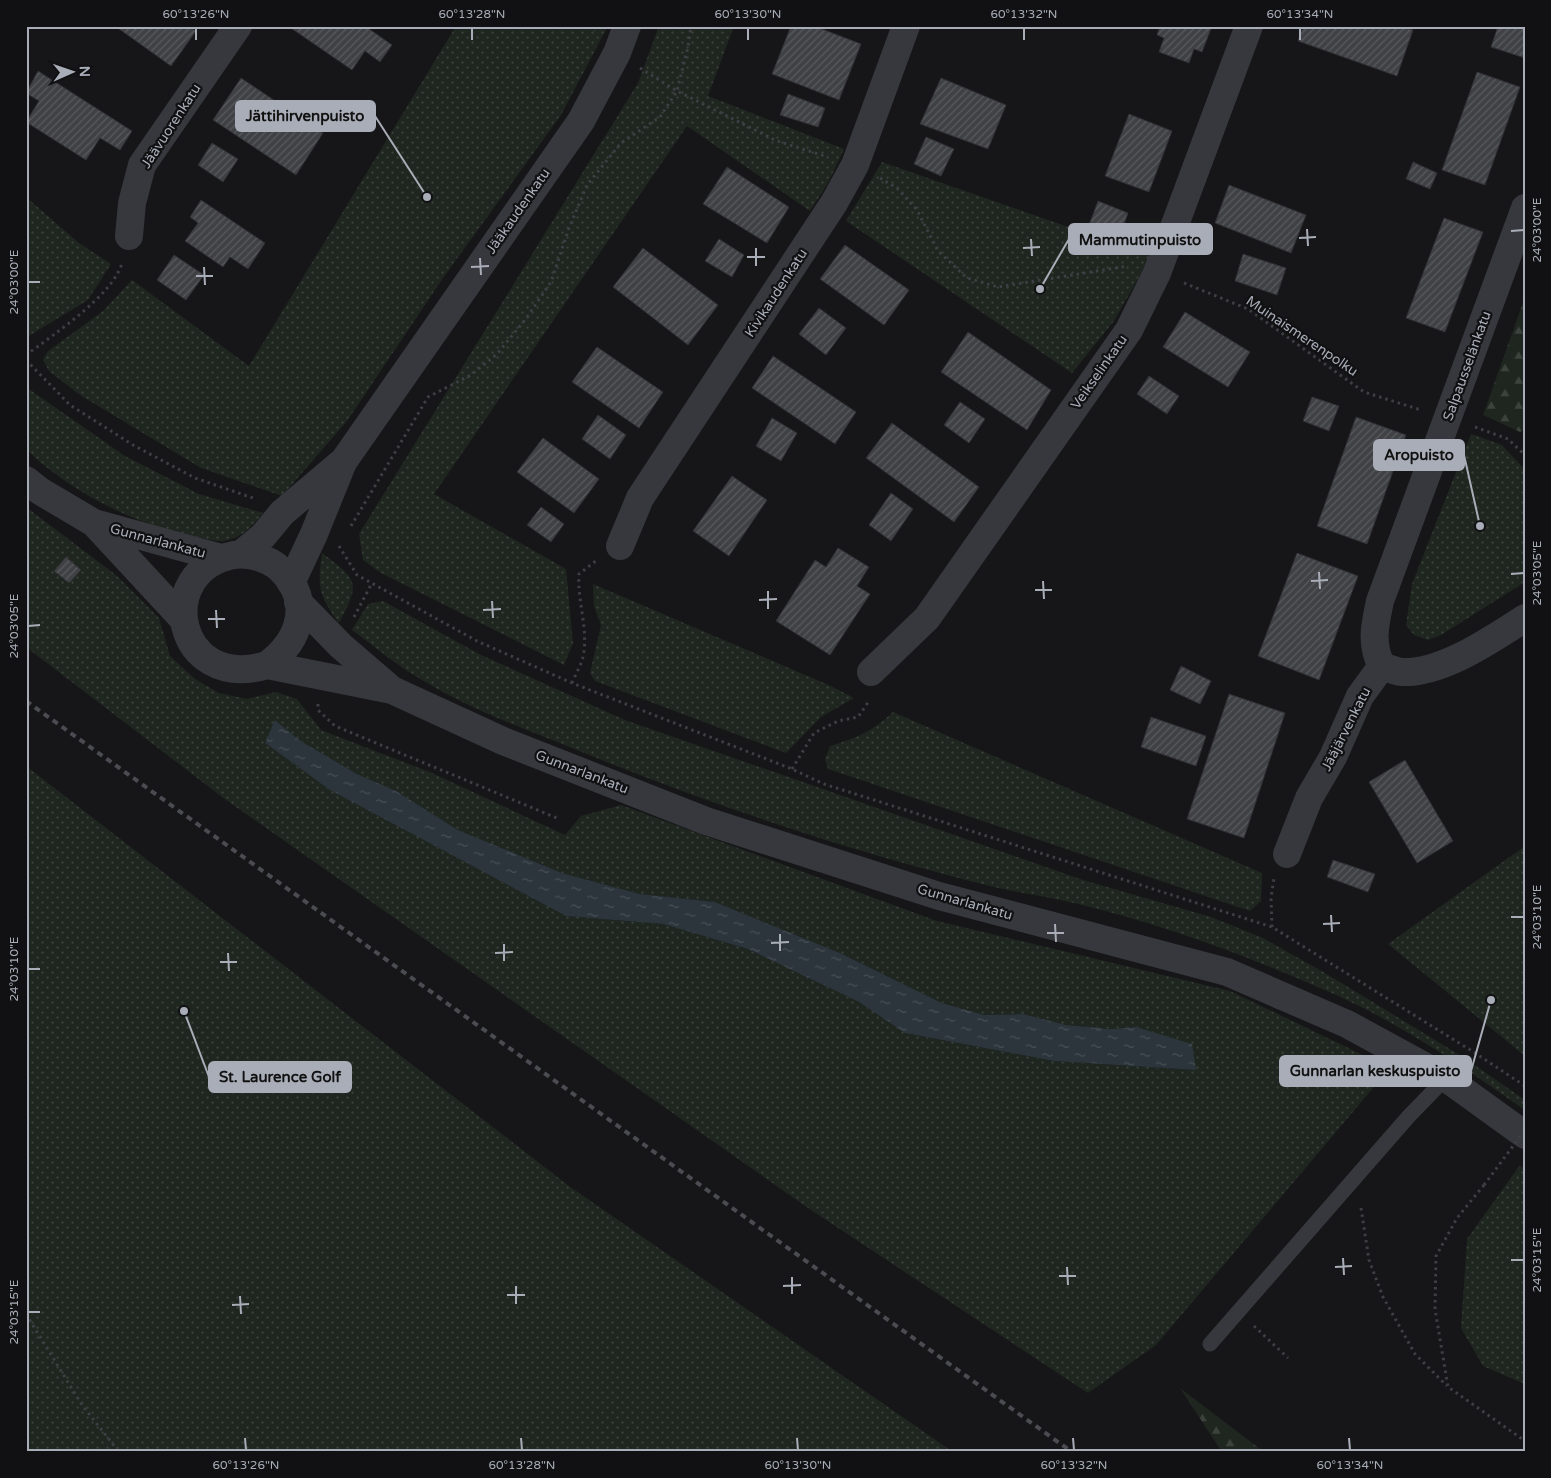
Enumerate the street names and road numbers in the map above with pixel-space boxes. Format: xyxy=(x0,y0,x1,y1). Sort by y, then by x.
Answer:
street label: Jäävuorenkatu xyxy=(137,81,205,171)
street label: Jääkaudenkatu xyxy=(482,165,554,257)
street label: Kivikaudenkatu xyxy=(741,246,811,340)
street label: Muinaismerenpolku xyxy=(1243,292,1361,380)
street label: Salpausselänkatu xyxy=(1439,309,1495,423)
street label: Veikselinkatu xyxy=(1067,331,1131,413)
street label: Gunnarlankatu xyxy=(108,520,208,562)
street label: Jääjärvenkatu xyxy=(1318,684,1374,774)
street label: Gunnarlankatu xyxy=(533,746,631,798)
street label: Gunnarlankatu xyxy=(915,880,1015,924)

